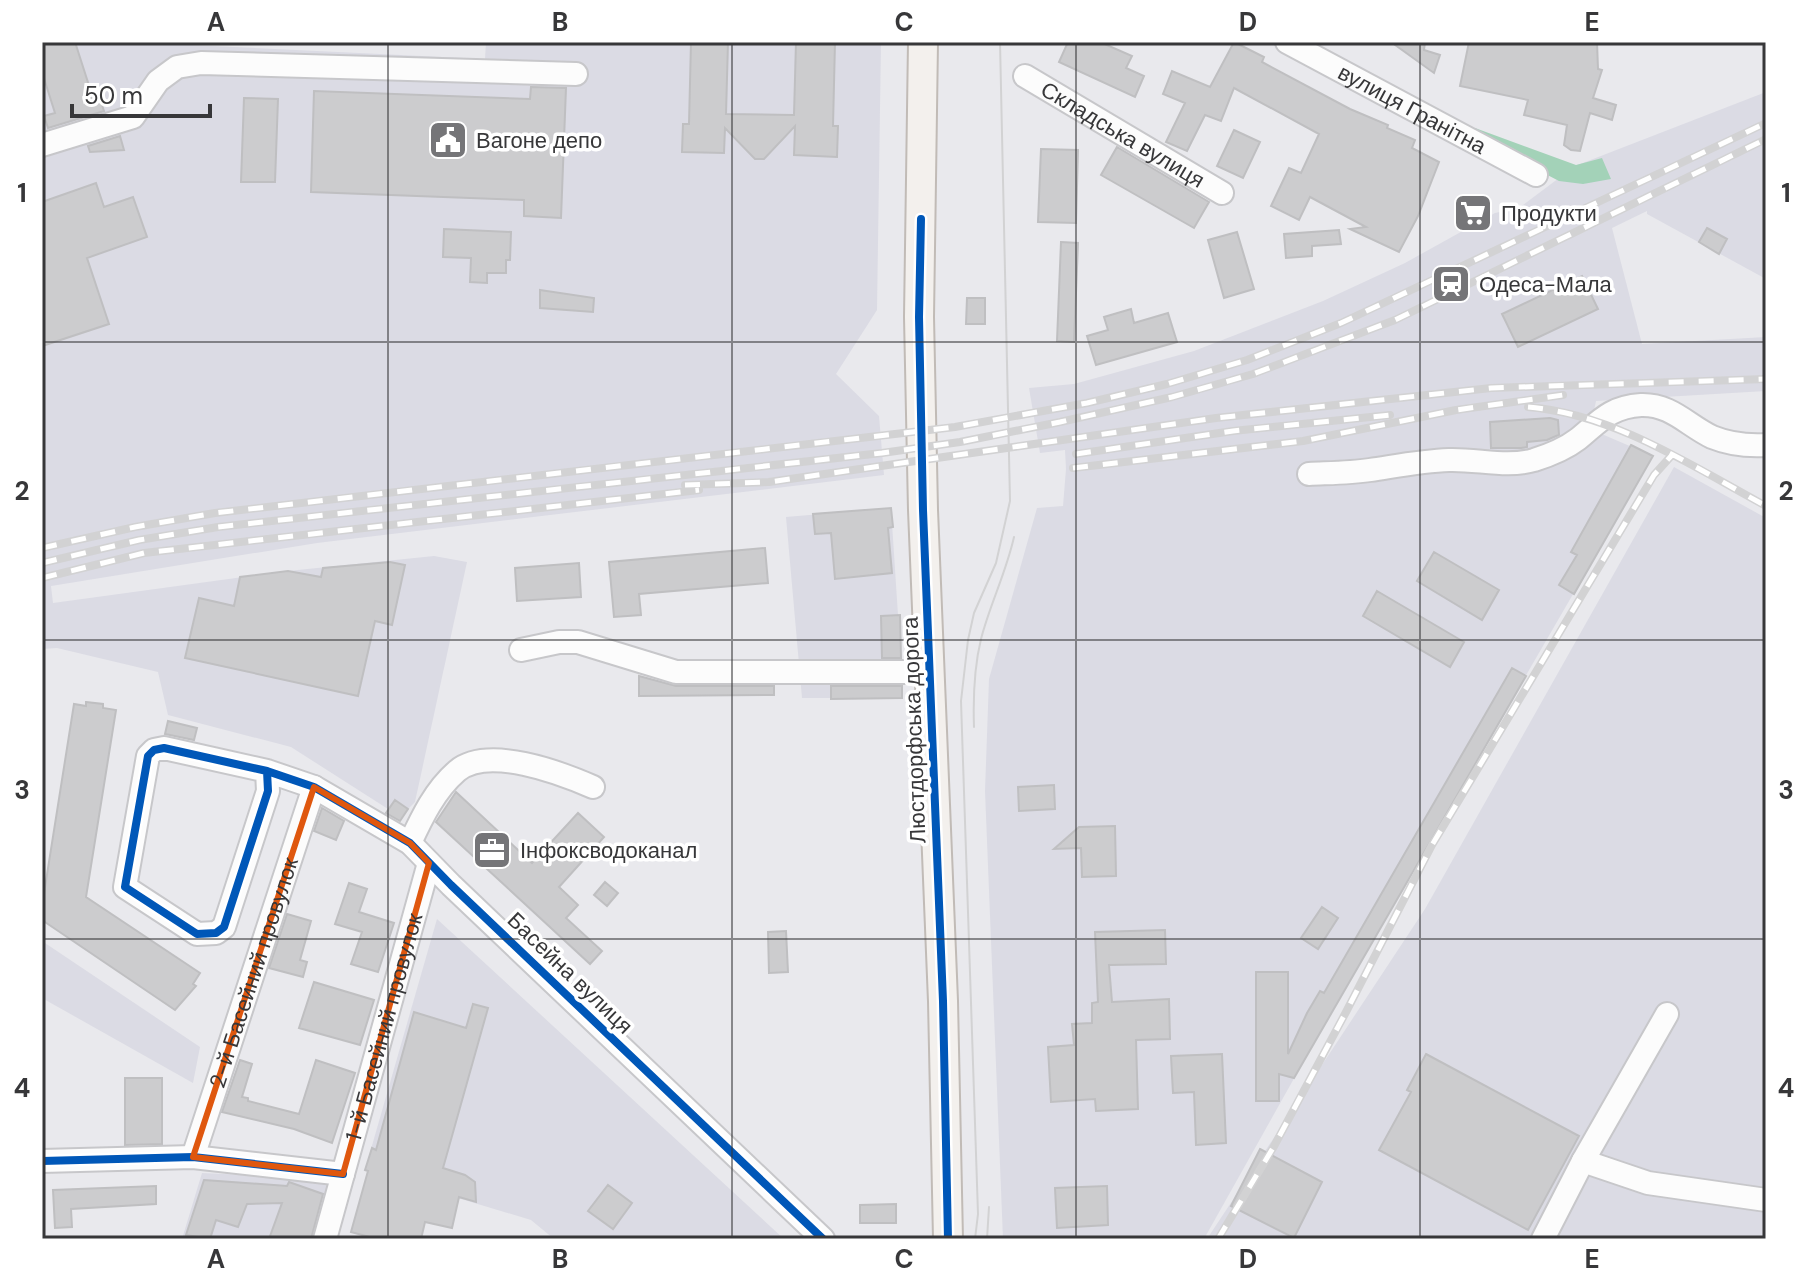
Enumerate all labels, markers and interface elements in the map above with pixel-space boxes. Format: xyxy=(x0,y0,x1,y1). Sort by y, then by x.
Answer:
text: A xyxy=(207,5,225,39)
text: B xyxy=(552,5,568,39)
text: C xyxy=(894,5,914,39)
text: D xyxy=(1239,5,1257,39)
text: E xyxy=(1584,5,1600,39)
street label: вулиця Гранітна xyxy=(1333,57,1492,161)
scale bar xyxy=(72,68,210,118)
street label: Складська вулиця xyxy=(1036,74,1210,194)
text: 50 m xyxy=(84,80,143,111)
public building icon: Вагоне депо xyxy=(427,119,469,161)
place label: Вагоне депо xyxy=(476,126,602,155)
text: 1 xyxy=(17,176,27,210)
text: 1 xyxy=(1781,176,1791,210)
supermarket icon: Продукти xyxy=(1452,192,1494,234)
place label: Продукти xyxy=(1501,199,1597,228)
station icon: Одеса-Мала xyxy=(1430,263,1472,305)
place label: Одеса-Мала xyxy=(1479,270,1612,299)
text: 2 xyxy=(14,474,30,508)
text: 2 xyxy=(1778,474,1794,508)
street label: Люстдорфська дорога xyxy=(896,615,932,844)
text: 3 xyxy=(14,773,30,807)
text: 3 xyxy=(1778,773,1794,807)
office icon: Інфоксводоканал xyxy=(471,829,513,871)
place label: Інфоксводоканал xyxy=(520,836,697,865)
street label: 2-й Басейний провулок xyxy=(202,853,305,1092)
street label: Басейна вулиця xyxy=(501,906,639,1040)
street label: 1-й Басейний провулок xyxy=(338,910,429,1144)
text: 4 xyxy=(14,1071,30,1105)
text: 4 xyxy=(1778,1071,1794,1105)
text: A xyxy=(207,1242,225,1276)
text: B xyxy=(552,1242,568,1276)
text: C xyxy=(894,1242,914,1276)
text: D xyxy=(1239,1242,1257,1276)
text: E xyxy=(1584,1242,1600,1276)

